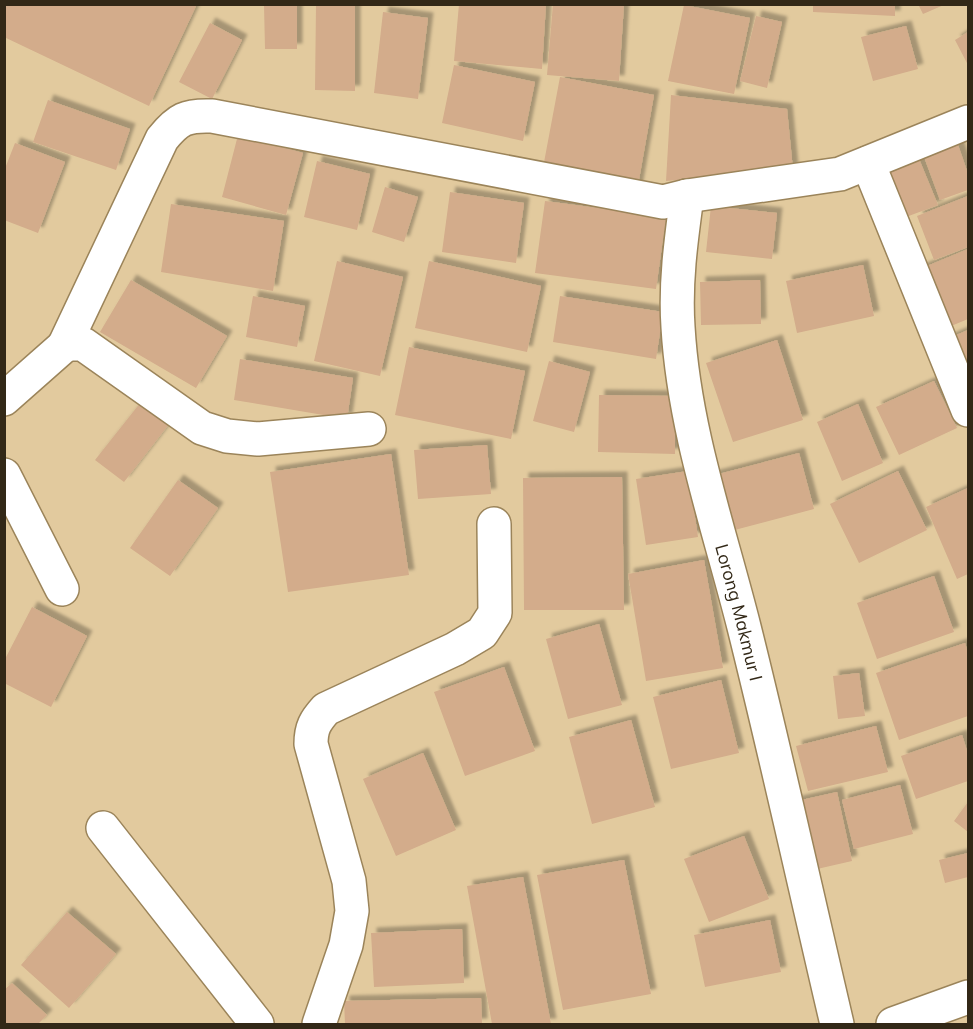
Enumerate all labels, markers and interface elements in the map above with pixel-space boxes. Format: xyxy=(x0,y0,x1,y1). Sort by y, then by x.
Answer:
street label: Lorong Makmur I xyxy=(711,541,768,683)

